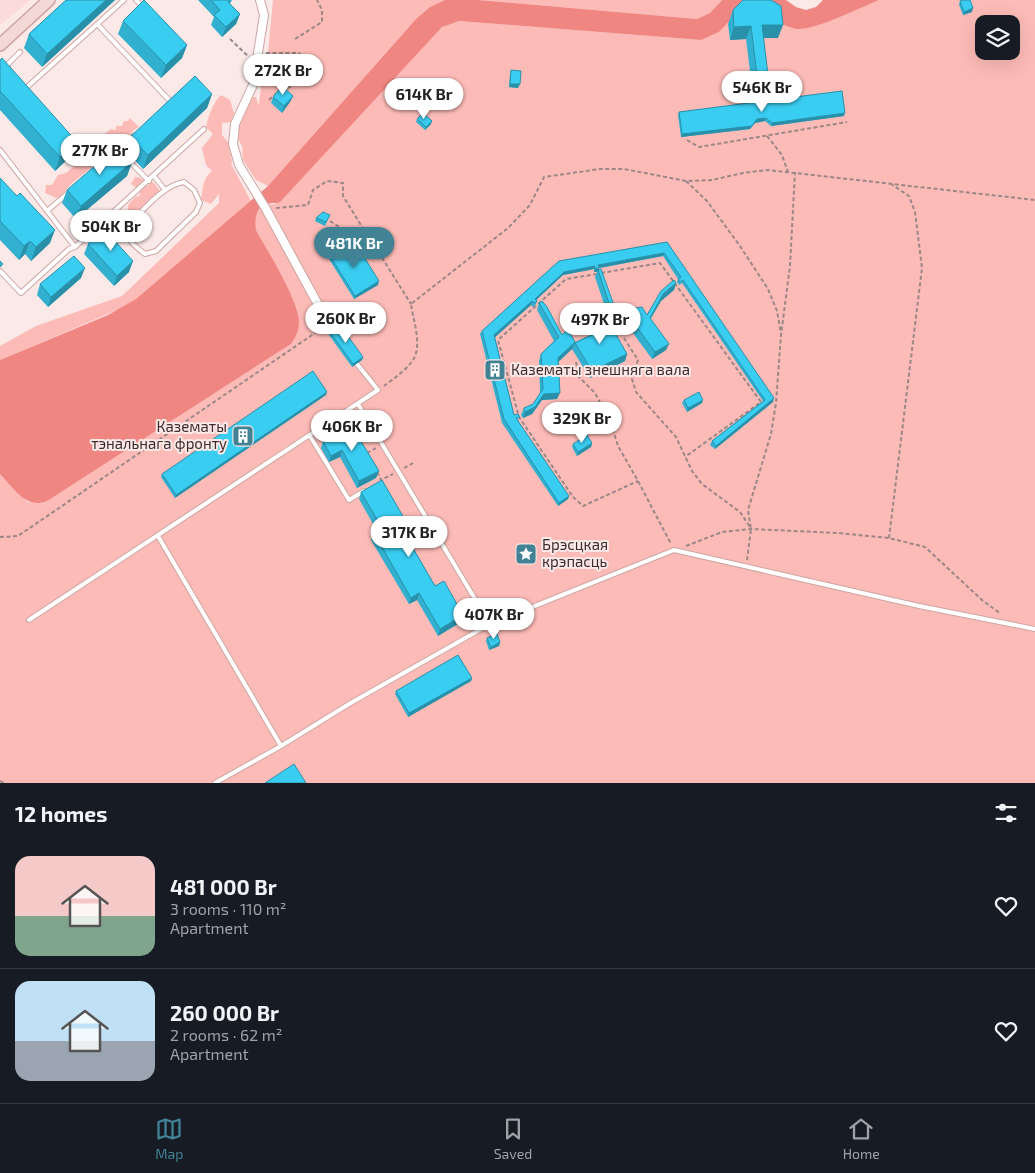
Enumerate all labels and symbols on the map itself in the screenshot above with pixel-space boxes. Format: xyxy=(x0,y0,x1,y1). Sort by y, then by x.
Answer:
pin: 272K Br xyxy=(237,54,329,96)
pin: 546K Br xyxy=(716,70,808,113)
pin: 614K Br xyxy=(378,78,470,120)
pin: 277K Br xyxy=(54,134,146,176)
pin: 504K Br xyxy=(65,210,157,252)
pin: 481K Br xyxy=(308,226,400,269)
pin: 260K Br xyxy=(300,302,392,344)
pin: 497K Br xyxy=(554,302,646,345)
building icon: Казематы знешняга вала xyxy=(483,358,507,382)
place label: Казематы знешняга вала xyxy=(511,360,690,378)
pin: 329K Br xyxy=(536,402,628,444)
pin: 406K Br xyxy=(306,410,398,452)
place label: Казематы тэнальнага фронту xyxy=(91,417,227,453)
building icon: Казематы тэнальнага фронту xyxy=(231,424,255,448)
pin: 317K Br xyxy=(363,516,455,558)
place label: Брэсцкая крэпасць xyxy=(542,535,608,570)
place icon: Брэсцкая крэпасць xyxy=(514,542,538,566)
pin: 407K Br xyxy=(448,598,540,640)

